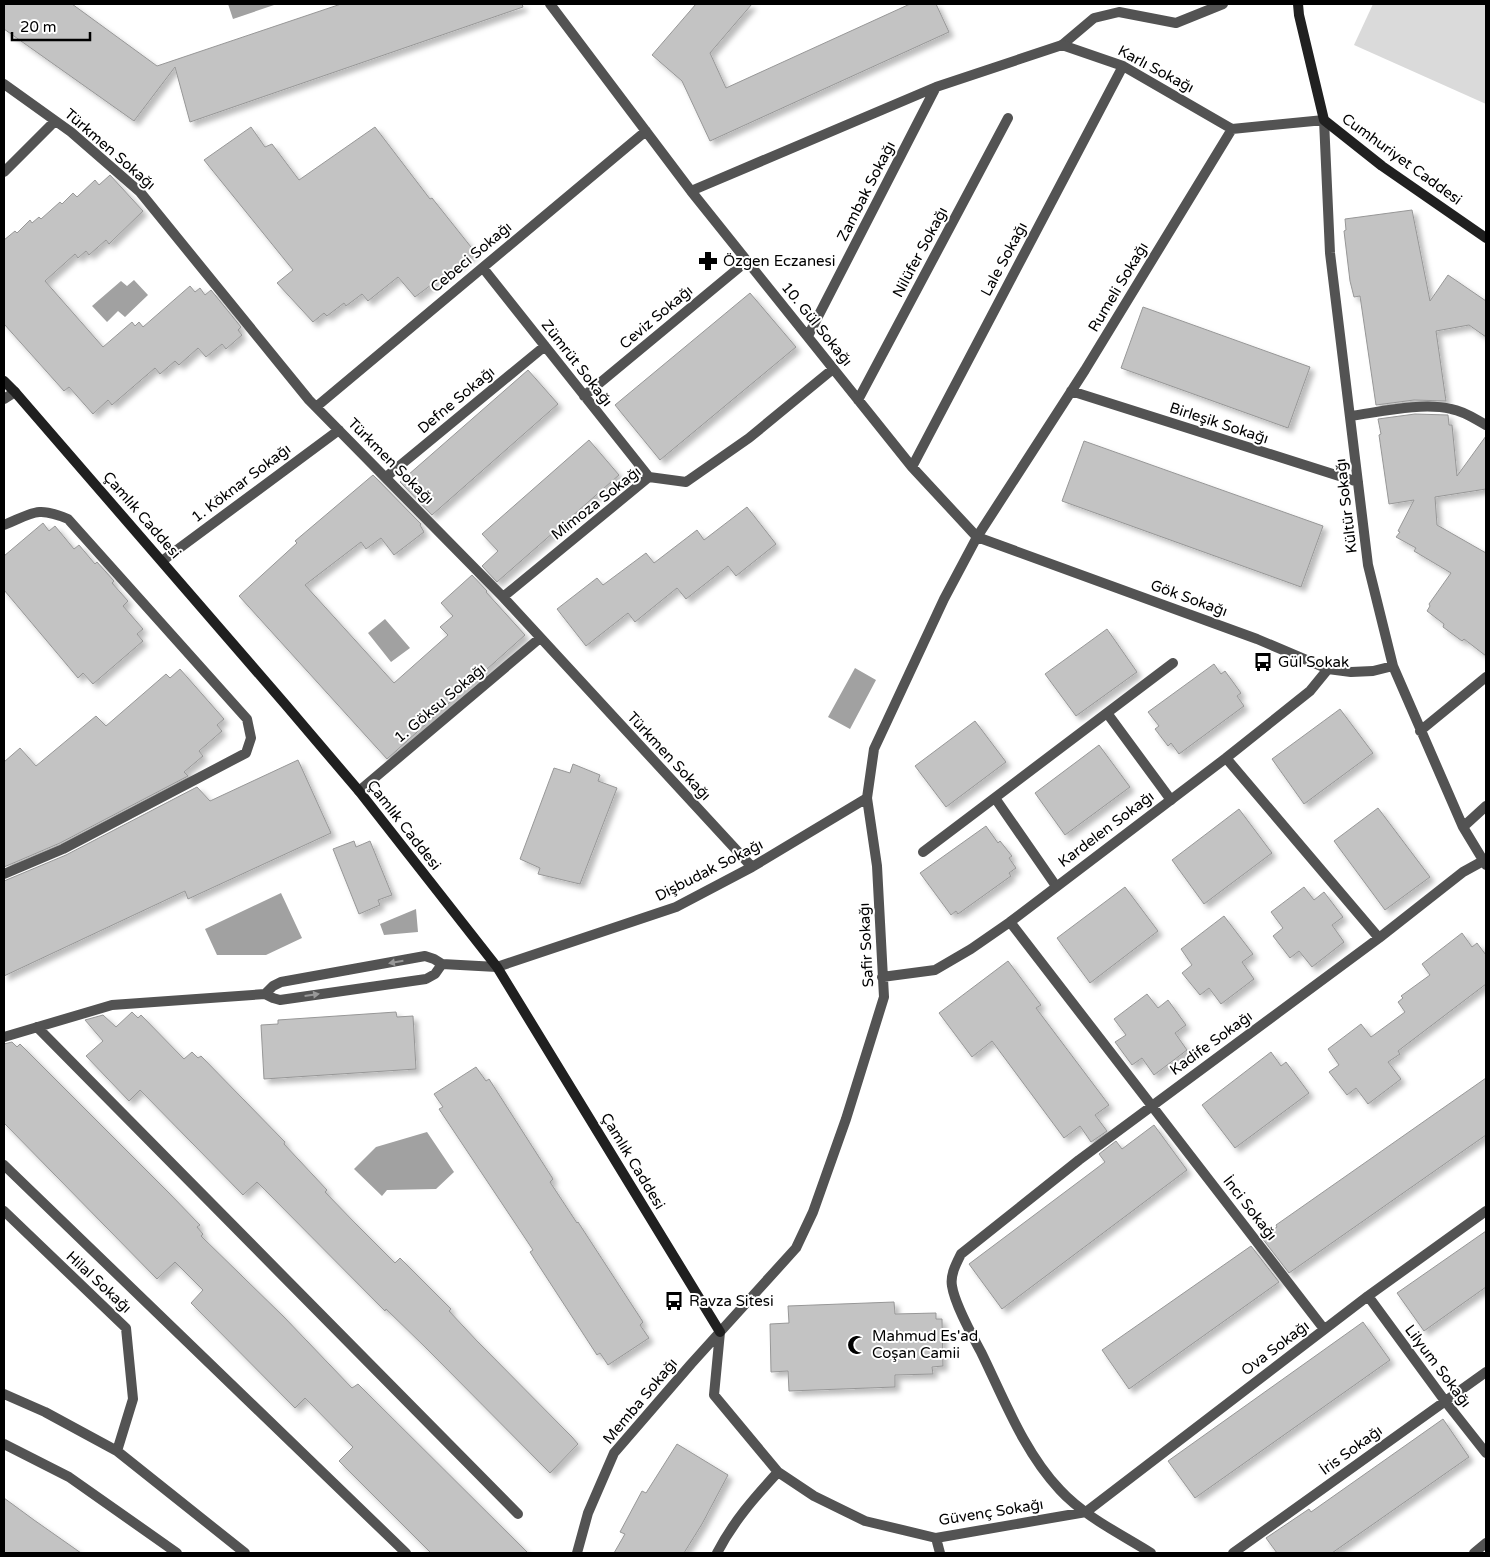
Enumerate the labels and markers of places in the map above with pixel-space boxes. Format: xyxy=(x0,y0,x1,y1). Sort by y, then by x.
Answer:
pharmacy icon: Özgen Eczanesi xyxy=(697,250,719,272)
place label: Özgen Eczanesi xyxy=(723,252,835,270)
bus stop icon: Gül Sokak xyxy=(1252,651,1274,673)
place label: Gül Sokak xyxy=(1278,653,1349,671)
bus stop icon: Ravza Sitesi xyxy=(663,1290,685,1312)
place label: Ravza Sitesi xyxy=(689,1292,774,1310)
place label: Mahmud Es'ad Coşan Camii xyxy=(872,1327,978,1362)
mosque icon: Mahmud Es'ad Coşan Camii xyxy=(846,1334,868,1356)

